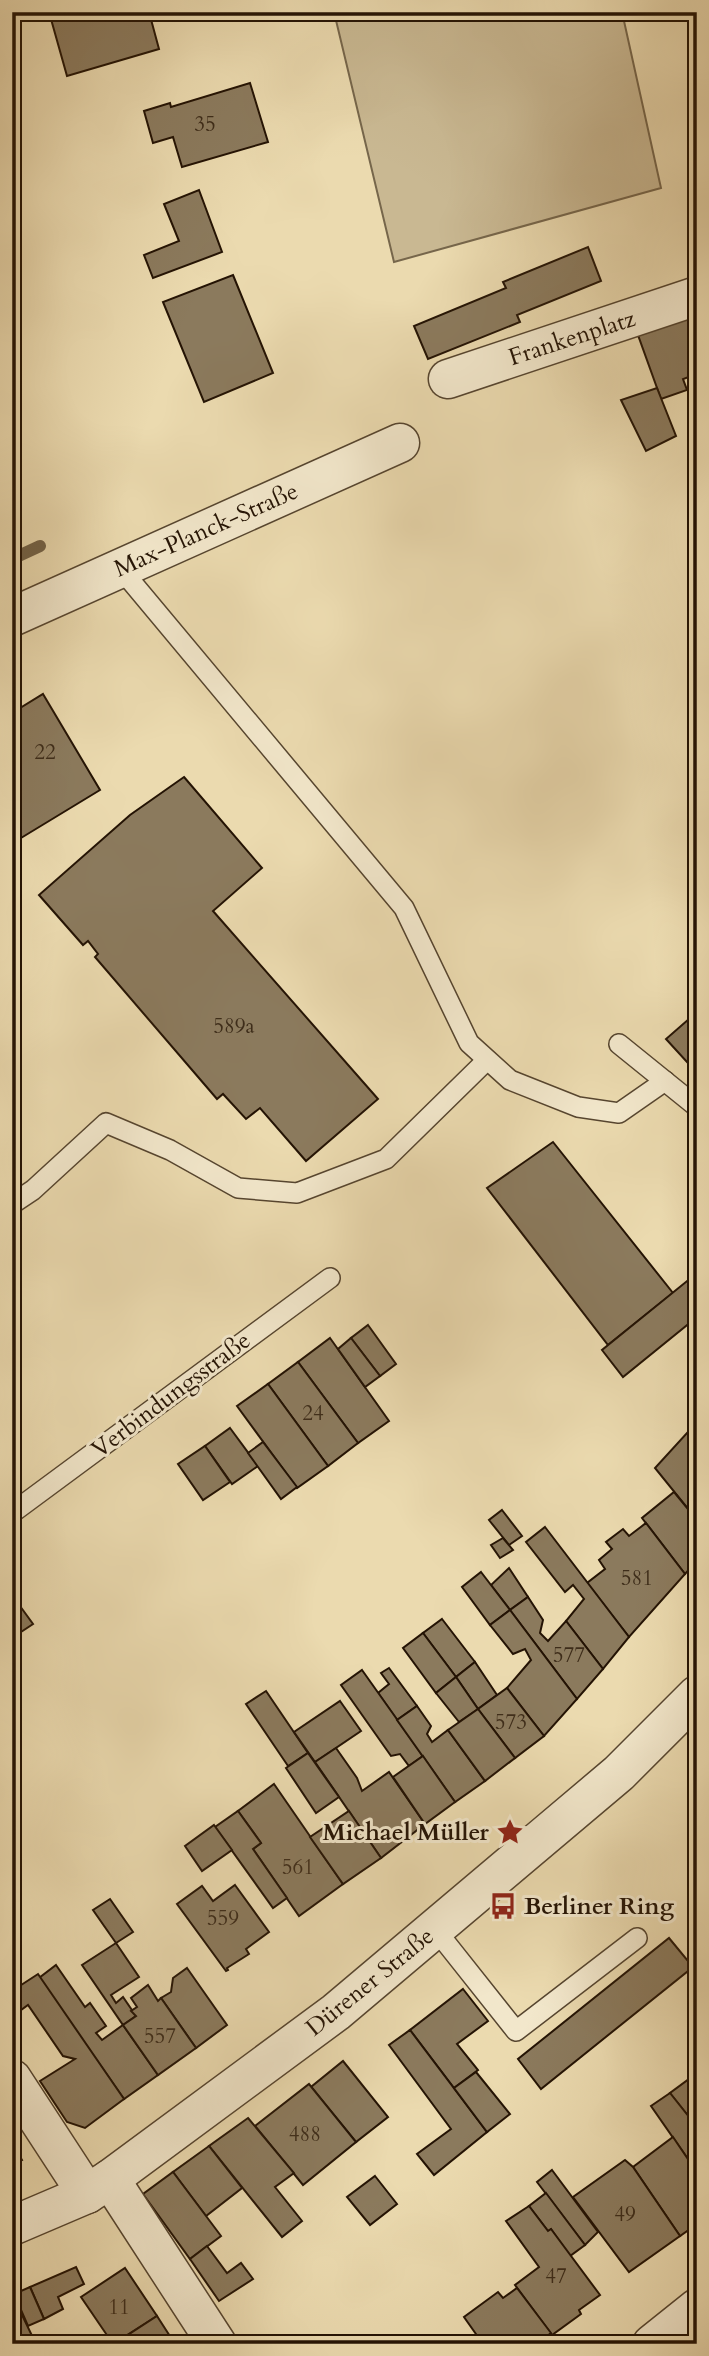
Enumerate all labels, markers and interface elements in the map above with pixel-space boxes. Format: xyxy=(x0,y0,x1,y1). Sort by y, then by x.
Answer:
house number: 35 xyxy=(194,110,216,139)
street label: Frankenplatz xyxy=(504,302,640,374)
street label: Max-Planck-Straße xyxy=(109,475,303,585)
house number: 22 xyxy=(34,738,56,767)
house number: 589a xyxy=(213,1012,255,1041)
street label: Verbindungsstraße xyxy=(85,1324,257,1466)
house number: 24 xyxy=(302,1399,324,1428)
house number: 581 xyxy=(621,1564,653,1593)
house number: 577 xyxy=(553,1641,585,1670)
house number: 573 xyxy=(495,1708,527,1737)
place label: Michael Müller xyxy=(322,1816,489,1849)
place icon: Michael Müller xyxy=(495,1817,525,1847)
house number: 561 xyxy=(282,1853,314,1882)
place label: Berliner Ring xyxy=(524,1890,675,1923)
bus stop icon: Berliner Ring xyxy=(488,1891,518,1921)
house number: 559 xyxy=(207,1904,239,1933)
street label: Dürener Straße xyxy=(299,1920,441,2044)
house number: 557 xyxy=(144,2022,176,2051)
house number: 488 xyxy=(289,2120,321,2149)
house number: 49 xyxy=(614,2200,636,2229)
house number: 47 xyxy=(545,2262,567,2291)
house number: 11 xyxy=(108,2293,130,2322)

